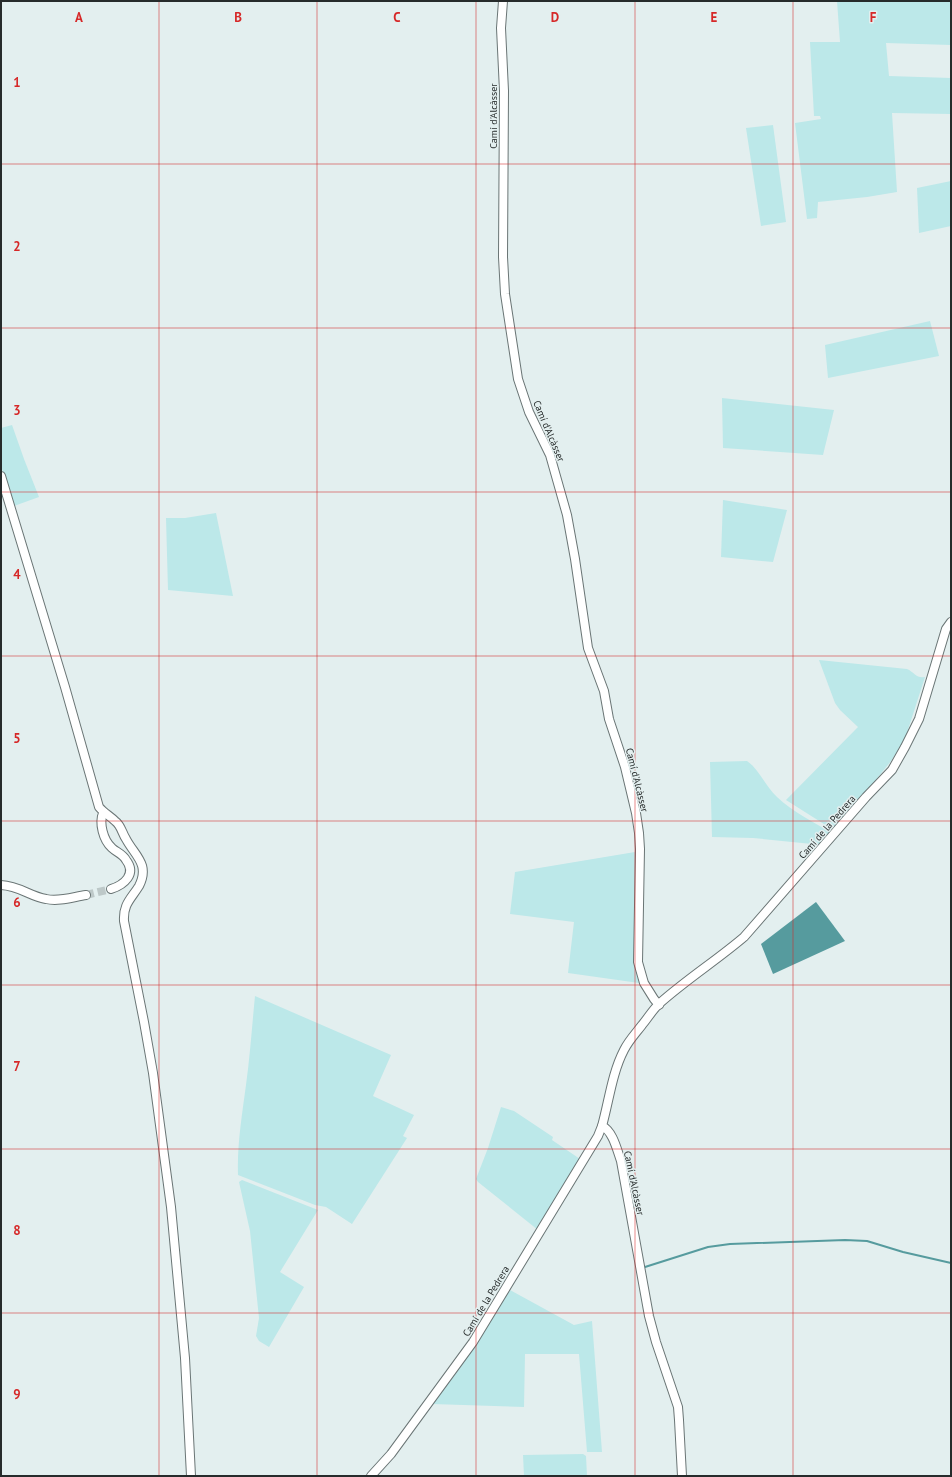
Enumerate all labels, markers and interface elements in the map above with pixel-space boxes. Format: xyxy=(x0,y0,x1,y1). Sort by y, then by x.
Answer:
text: A xyxy=(75,9,83,26)
text: B xyxy=(234,9,242,26)
text: C xyxy=(393,9,401,26)
text: D xyxy=(551,9,559,26)
text: E xyxy=(711,9,718,26)
text: F xyxy=(870,9,877,26)
text: 1 xyxy=(13,74,21,91)
street label: Camí d'Alcàsser xyxy=(487,83,500,149)
text: 2 xyxy=(13,238,21,255)
street label: Camí d'Alcàsser xyxy=(530,398,568,464)
text: 3 xyxy=(13,402,21,419)
text: 4 xyxy=(13,566,21,583)
text: 5 xyxy=(13,730,21,747)
street label: Camí d'Alcàsser xyxy=(623,747,651,814)
street label: Camí de la Pedrera xyxy=(796,792,858,862)
text: 6 xyxy=(13,894,21,911)
text: 7 xyxy=(13,1058,21,1075)
street label: Camí d'Alcàsser xyxy=(621,1150,647,1217)
text: 8 xyxy=(13,1222,21,1239)
street label: Camí de la Pedrera xyxy=(460,1263,512,1339)
text: 9 xyxy=(13,1386,21,1403)

